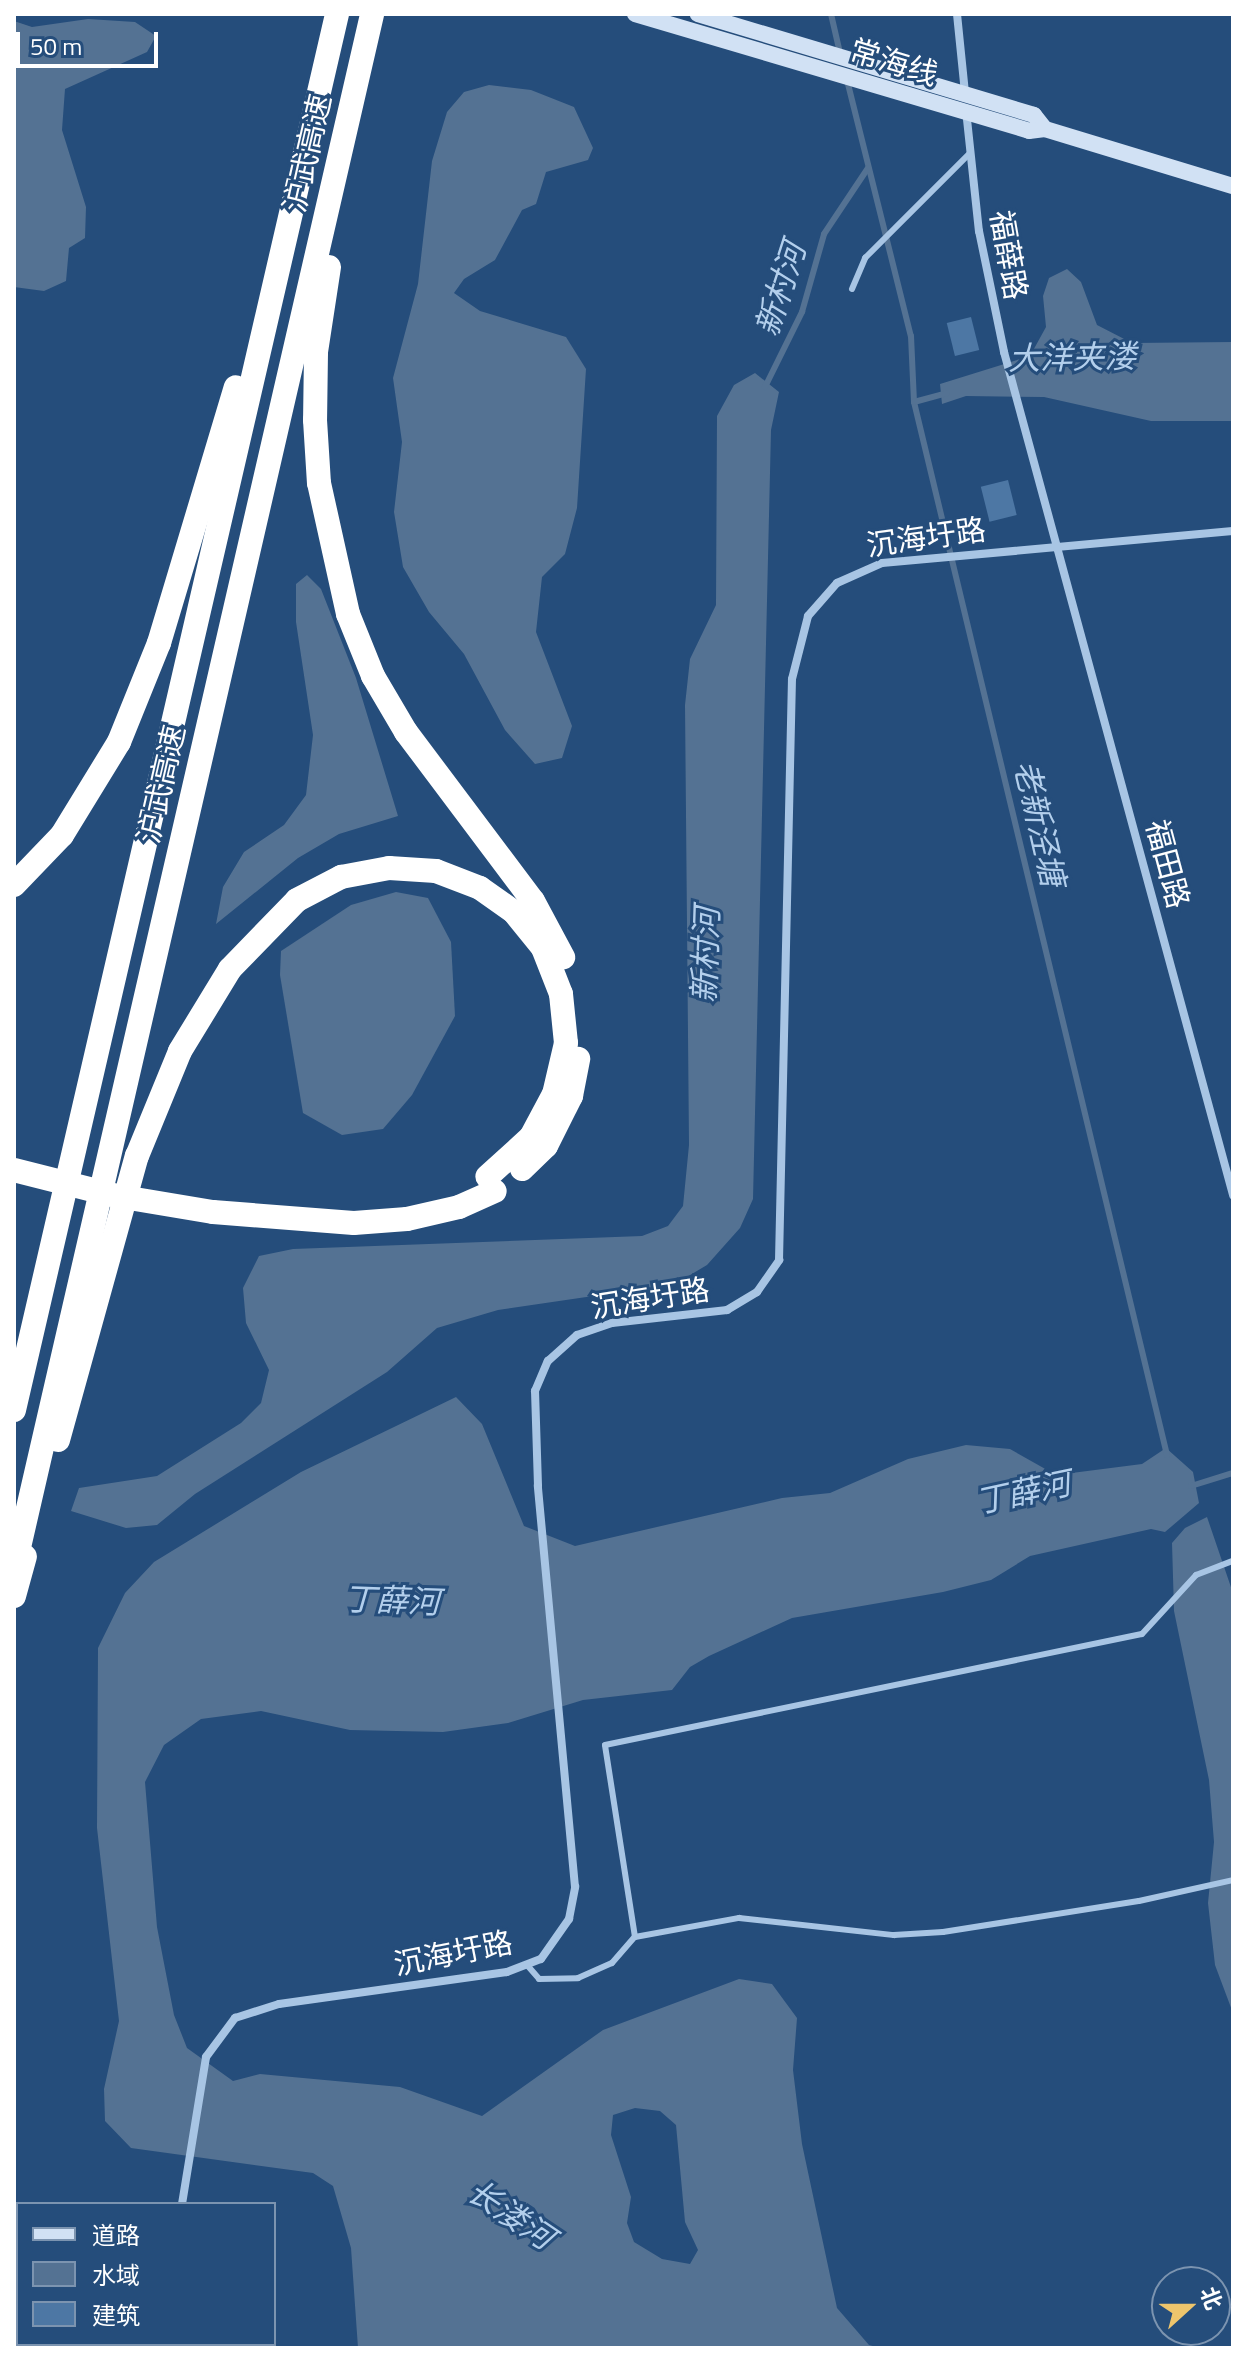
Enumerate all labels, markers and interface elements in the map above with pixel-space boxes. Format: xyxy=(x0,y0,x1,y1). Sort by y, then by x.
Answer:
scale bar xyxy=(20,16,162,66)
text: 50 m xyxy=(30,28,82,64)
street label: 常海线 xyxy=(846,32,942,92)
street label: 沪武高速 xyxy=(276,90,338,216)
street label: 福薛路 xyxy=(983,208,1035,302)
water label: 新村河 xyxy=(747,237,813,341)
water label: 大洋夹溇 xyxy=(1008,337,1136,377)
street label: 沉海圩路 xyxy=(864,511,988,563)
street label: 沪武高速 xyxy=(130,721,192,847)
water label: 老新泾塘 xyxy=(1007,756,1073,890)
street label: 福田路 xyxy=(1139,816,1197,912)
water label: 新村河 xyxy=(684,906,726,1004)
street label: 沉海圩路 xyxy=(588,1271,712,1325)
water label: 丁薛河 xyxy=(972,1463,1074,1521)
water label: 丁薛河 xyxy=(343,1579,441,1621)
street label: 沉海圩路 xyxy=(391,1924,515,1982)
water label: 长溇河 xyxy=(460,2171,562,2257)
legend xyxy=(16,2202,276,2346)
text: 道路 xyxy=(92,2217,140,2253)
text: 水域 xyxy=(92,2257,140,2293)
north arrow xyxy=(1151,2266,1231,2346)
text: 北 xyxy=(1192,2282,1231,2314)
text: 建筑 xyxy=(92,2297,140,2333)

